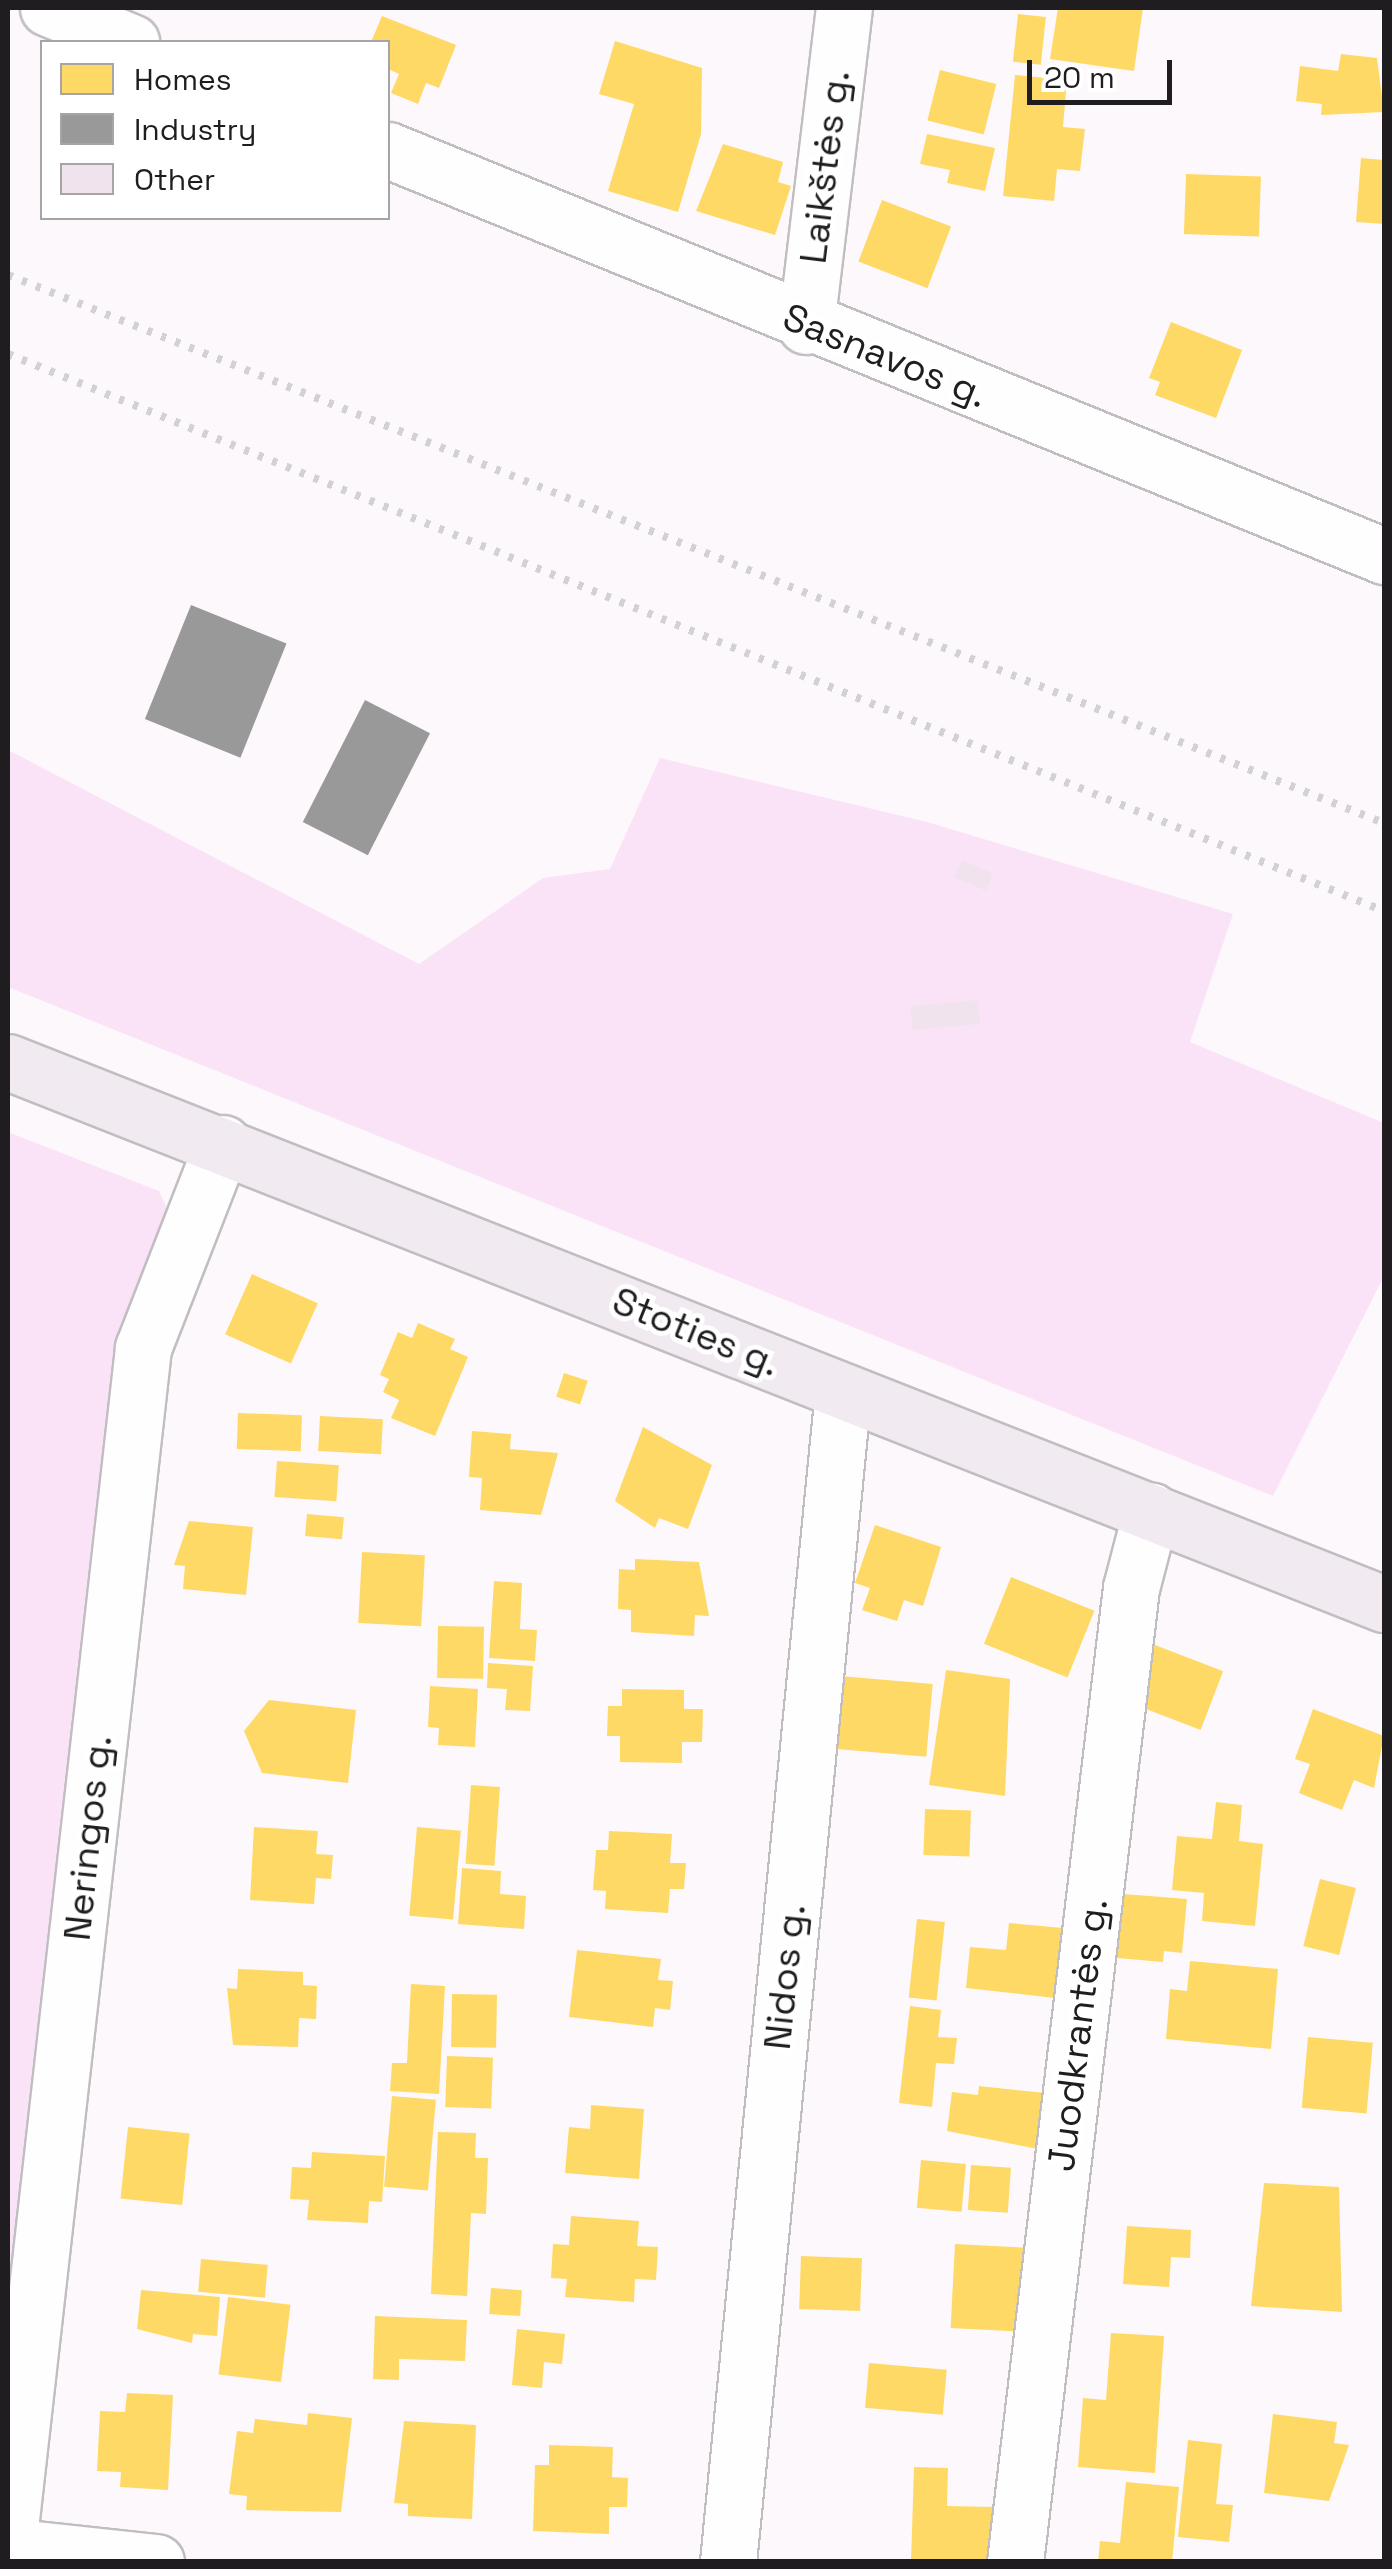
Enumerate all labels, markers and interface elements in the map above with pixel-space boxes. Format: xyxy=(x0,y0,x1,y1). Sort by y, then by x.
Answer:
legend xyxy=(40,40,390,220)
scale bar xyxy=(1032,40,1177,102)
text: 20 m xyxy=(1044,58,1115,97)
text: Homes xyxy=(134,60,232,99)
street label: Laikštės g. xyxy=(791,68,859,266)
text: Industry xyxy=(134,110,256,149)
text: Other xyxy=(134,160,215,199)
street label: Sasnavos g. xyxy=(776,294,994,418)
street label: Stoties g. xyxy=(606,1278,786,1386)
street label: Neringos g. xyxy=(55,1733,121,1943)
street label: Juodkrantės g. xyxy=(1039,1896,1117,2174)
street label: Nidos g. xyxy=(755,1902,815,2052)

